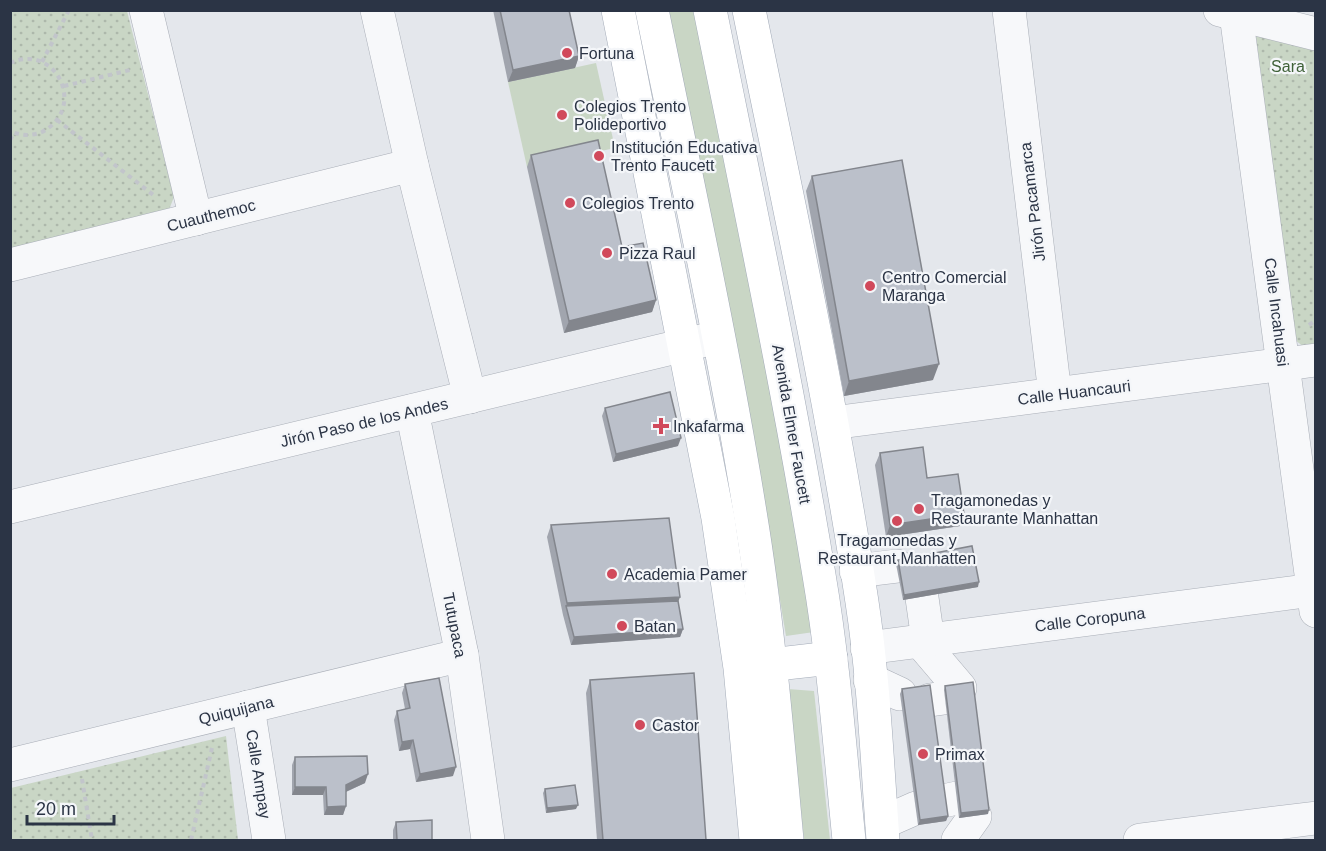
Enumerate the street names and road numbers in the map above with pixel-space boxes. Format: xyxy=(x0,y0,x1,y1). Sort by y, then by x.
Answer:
street label: Jirón Pacamarca xyxy=(1017,141,1048,263)
street label: Cuauthemoc xyxy=(165,196,257,235)
street label: Calle Incahuasi xyxy=(1261,257,1292,367)
street label: Avenida Elmer Faucett xyxy=(769,343,814,506)
street label: Calle Huancauri xyxy=(1017,377,1132,408)
street label: Jirón Paso de los Andes xyxy=(279,395,450,450)
street label: Tutupaca xyxy=(440,591,469,659)
street label: Calle Coropuna xyxy=(1034,604,1146,635)
street label: Quiquijana xyxy=(197,693,275,728)
street label: Calle Ampay xyxy=(243,728,274,820)

